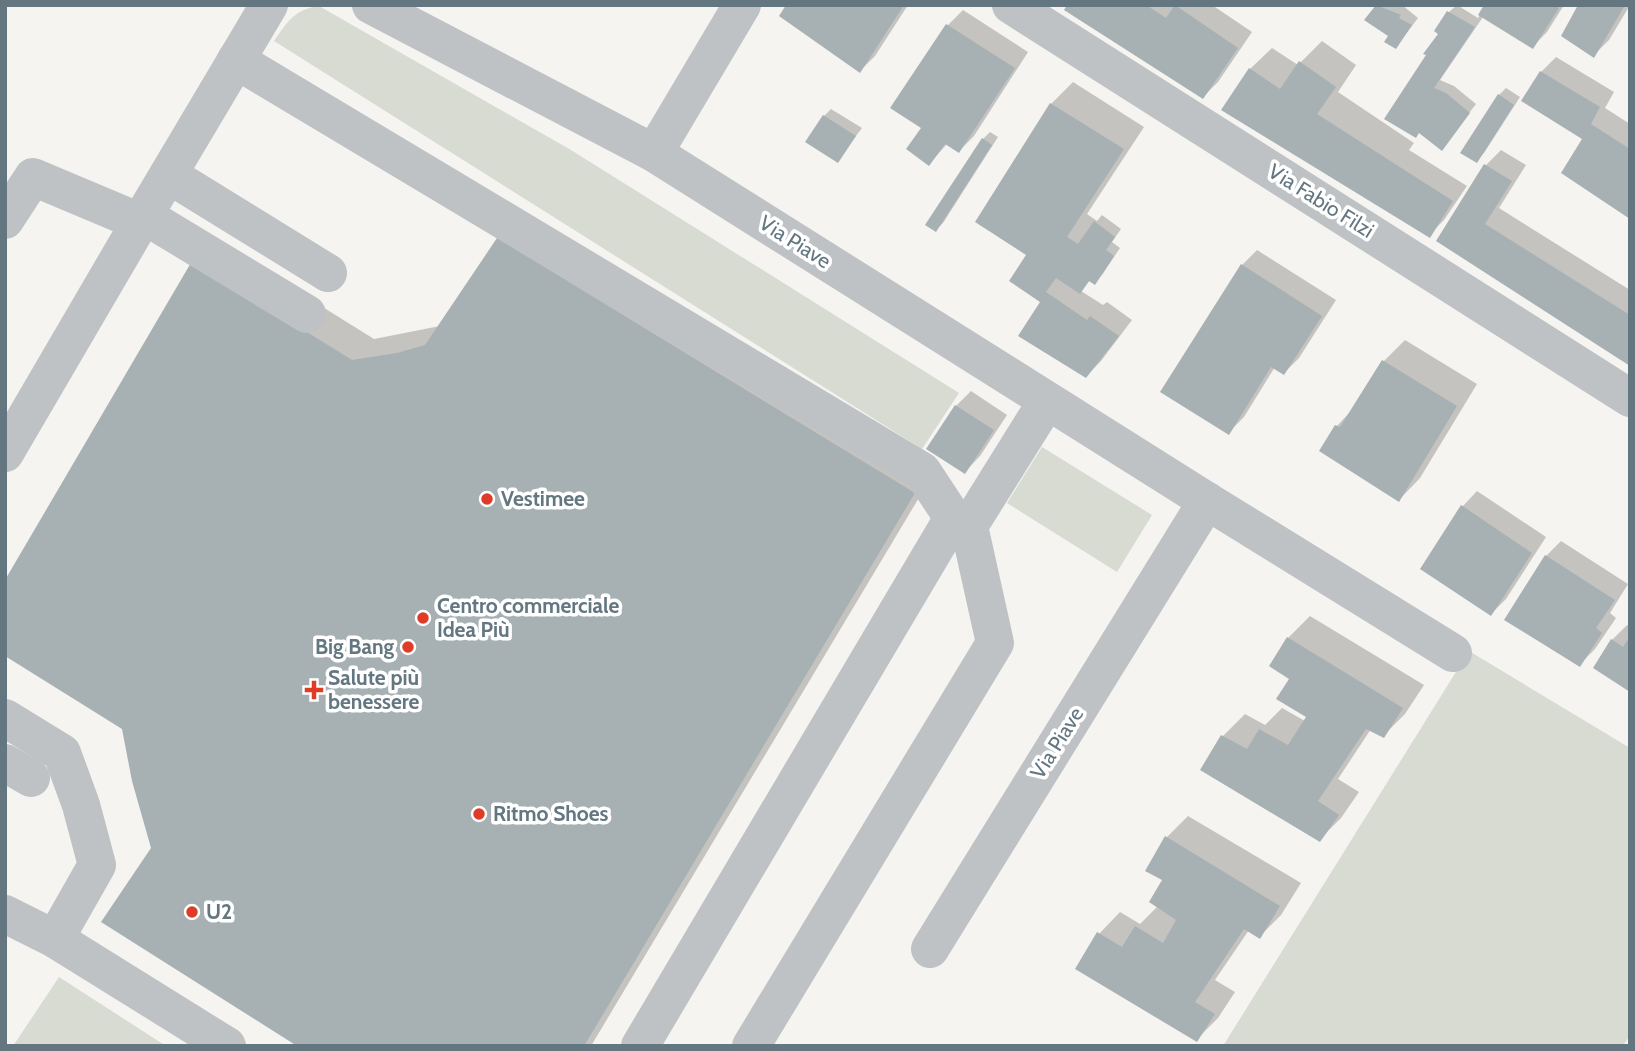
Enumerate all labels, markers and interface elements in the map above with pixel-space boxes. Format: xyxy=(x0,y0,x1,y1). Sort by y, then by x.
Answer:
street label: Via Fabio Filzi xyxy=(1264,158,1379,243)
street label: Via Piave xyxy=(755,210,836,273)
place label: Vestimee xyxy=(501,486,585,511)
marker: Vestimee xyxy=(479,491,495,507)
place label: Centro commerciale Idea Più xyxy=(437,593,619,642)
marker: Centro commerciale Idea Più xyxy=(415,610,431,626)
place label: Big Bang xyxy=(315,634,394,659)
marker: Big Bang xyxy=(400,639,416,655)
place label: Salute più benessere xyxy=(328,665,420,714)
marker: Salute più benessere xyxy=(306,682,322,698)
street label: Via Piave xyxy=(1025,702,1088,783)
place label: Ritmo Shoes xyxy=(493,801,609,826)
marker: Ritmo Shoes xyxy=(471,806,487,822)
place label: U2 xyxy=(206,899,232,924)
marker: U2 xyxy=(184,904,200,920)

